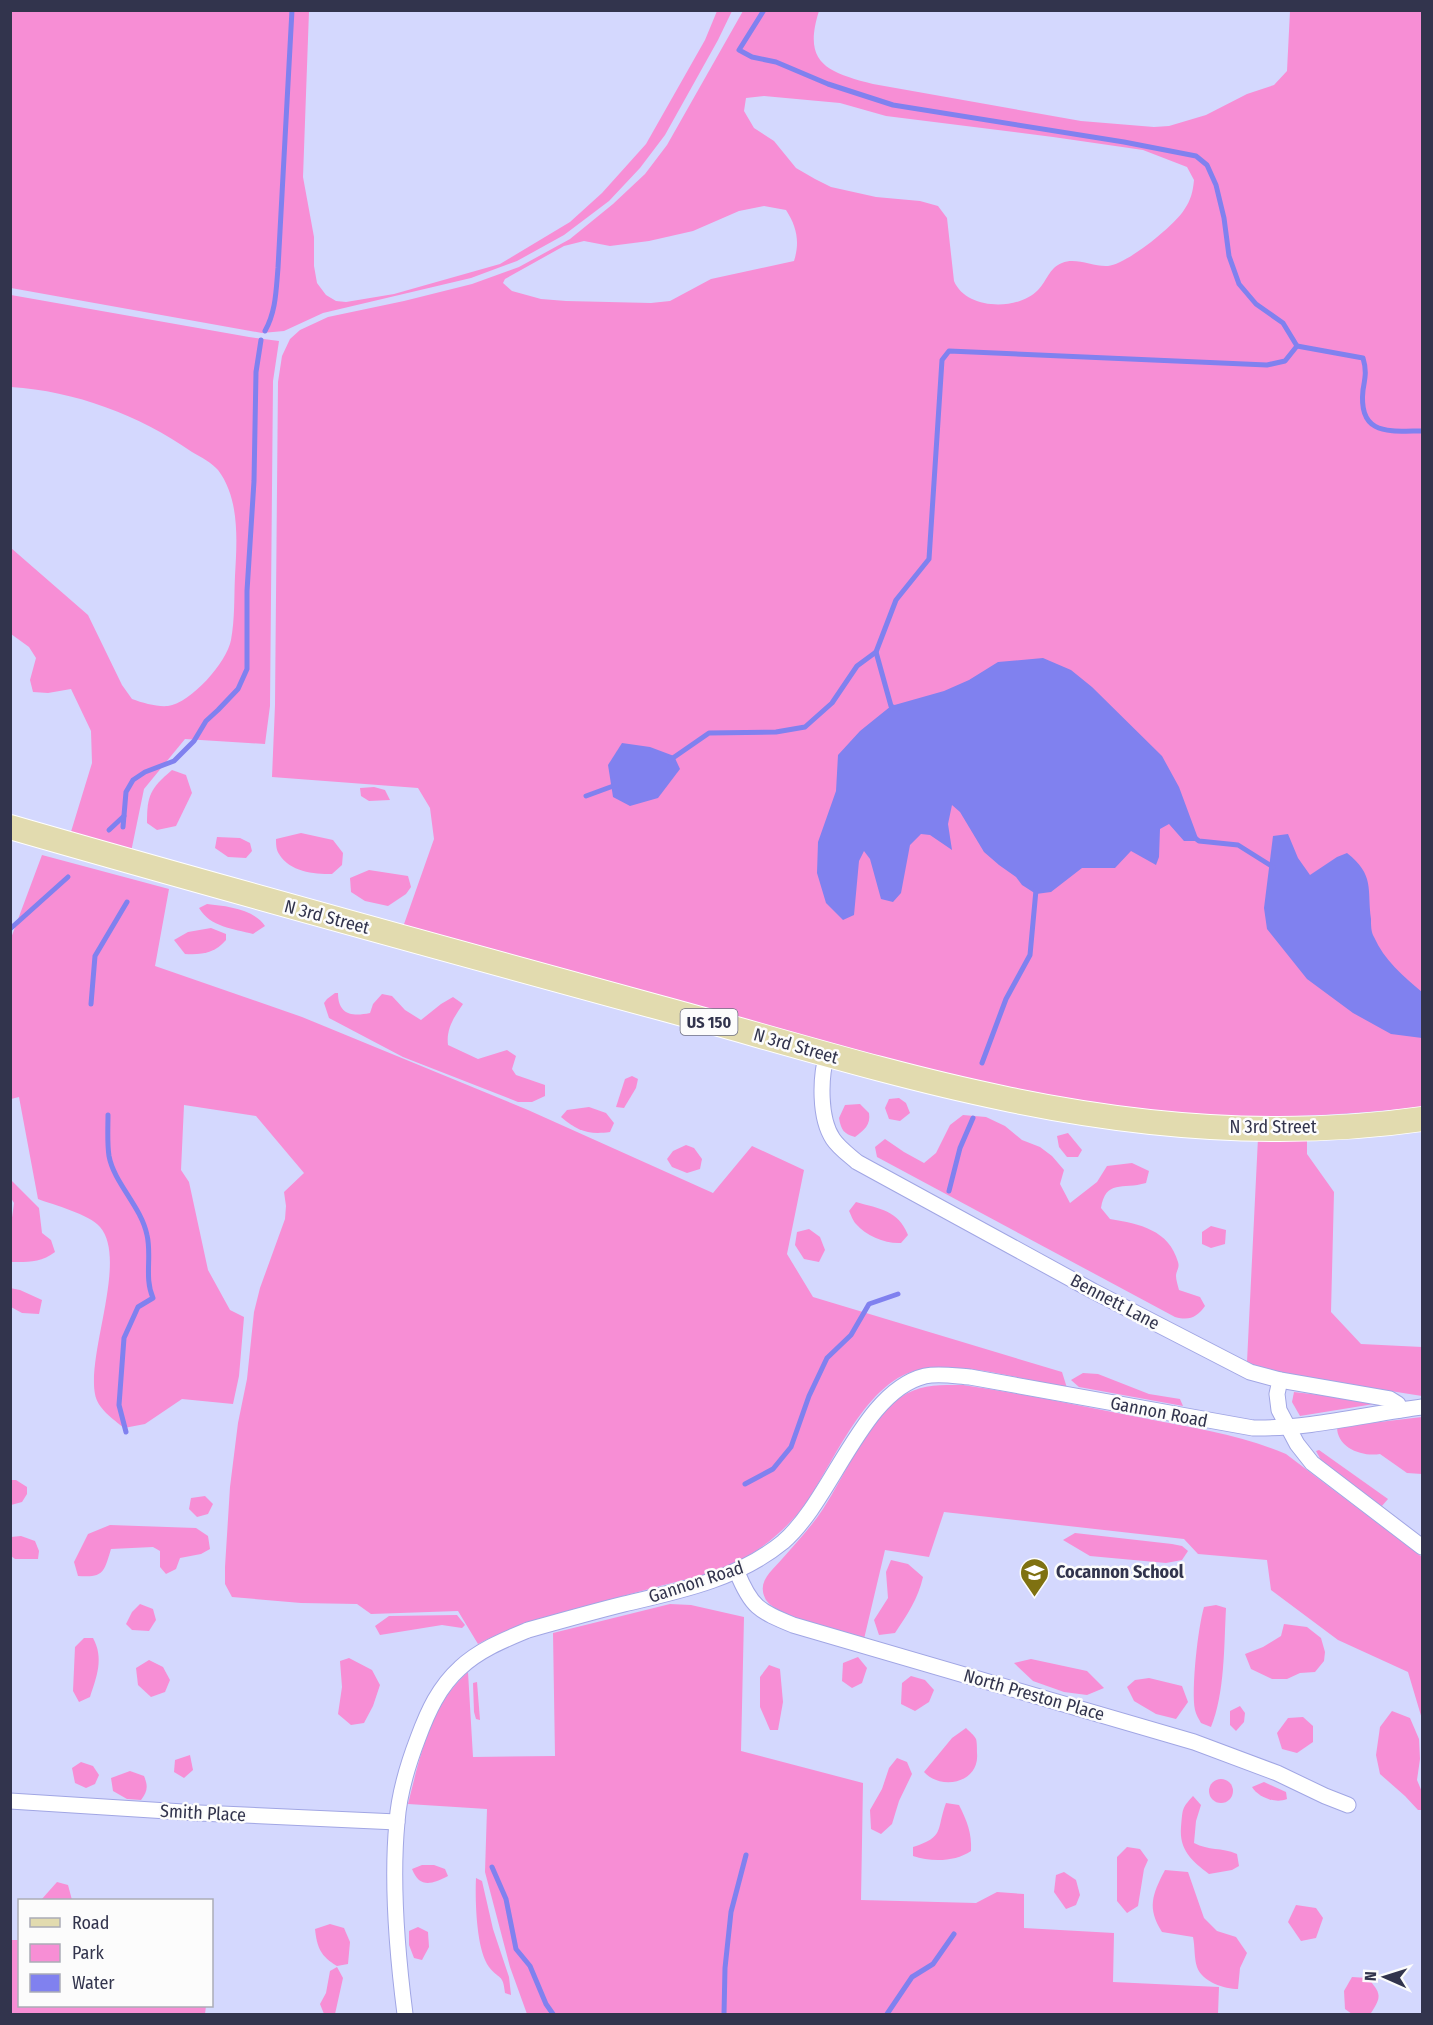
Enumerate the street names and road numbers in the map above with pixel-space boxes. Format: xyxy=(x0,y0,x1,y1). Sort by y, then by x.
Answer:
street label: N 3rd Street xyxy=(282,895,372,939)
road number: US 150 xyxy=(680,1009,738,1035)
street label: N 3rd Street xyxy=(751,1023,841,1069)
street label: N 3rd Street xyxy=(1229,1116,1317,1138)
street label: Bennett Lane xyxy=(1067,1269,1163,1335)
street label: Gannon Road xyxy=(1109,1392,1209,1432)
street label: Gannon Road xyxy=(646,1556,746,1608)
street label: North Preston Place xyxy=(961,1664,1107,1726)
street label: Smith Place xyxy=(160,1800,247,1826)

